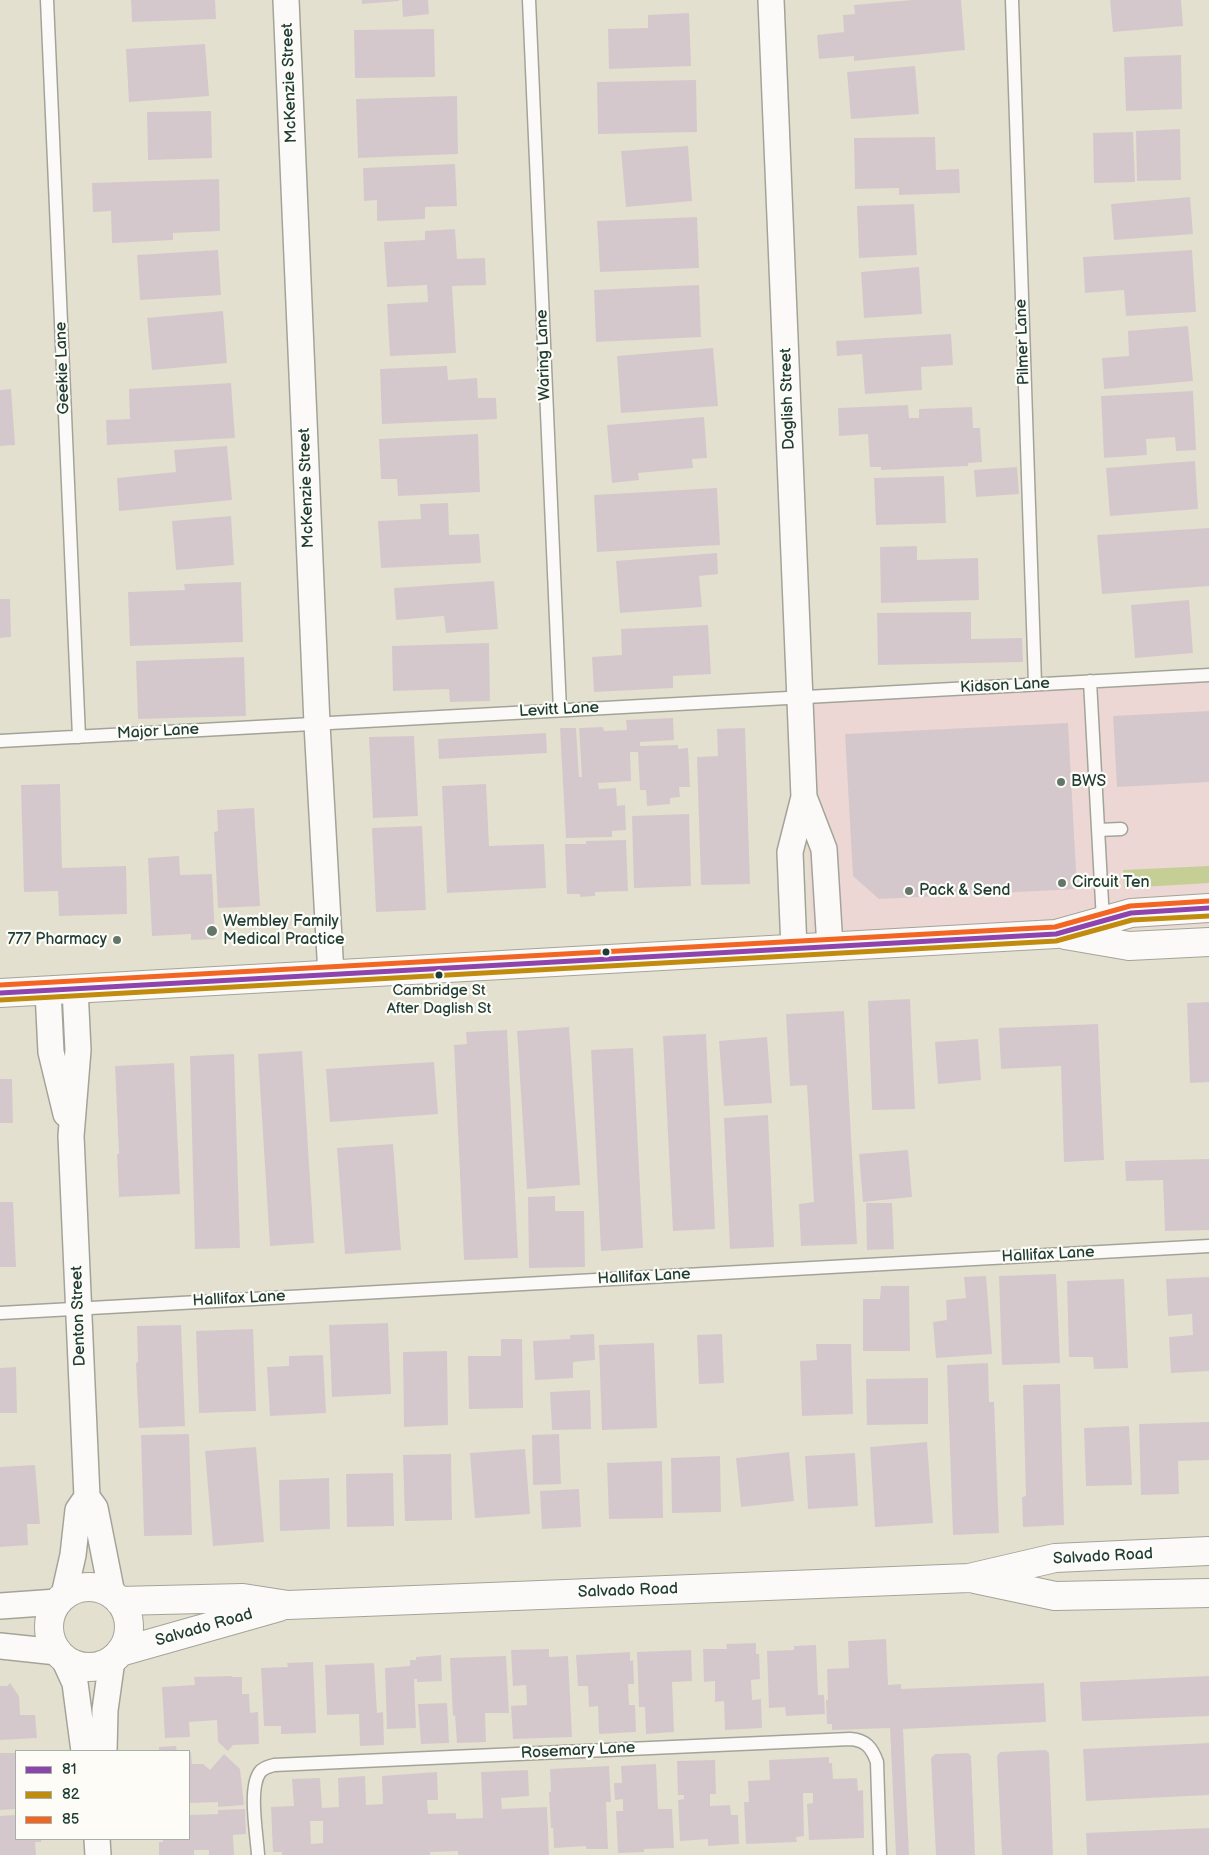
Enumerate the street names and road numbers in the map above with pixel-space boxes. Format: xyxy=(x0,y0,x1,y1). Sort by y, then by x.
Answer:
street label: McKenzie Street xyxy=(278,23,302,143)
street label: Pilmer Lane xyxy=(1012,298,1034,386)
street label: Waring Lane xyxy=(533,309,555,401)
street label: Geekie Lane xyxy=(52,321,74,415)
street label: Daglish Street xyxy=(777,348,799,450)
street label: McKenzie Street xyxy=(295,428,319,548)
street label: Kidson Lane xyxy=(960,674,1050,698)
street label: Levitt Lane xyxy=(519,698,599,722)
street label: Major Lane xyxy=(116,720,200,744)
street label: Hallifax Lane xyxy=(1001,1243,1095,1267)
street label: Denton Street xyxy=(68,1265,90,1367)
street label: Hallifax Lane xyxy=(597,1265,691,1289)
street label: Hallifax Lane xyxy=(192,1287,286,1311)
street label: Salvado Road xyxy=(1053,1545,1153,1569)
street label: Salvado Road xyxy=(578,1580,678,1602)
street label: Salvado Road xyxy=(153,1605,255,1651)
street label: Rosemary Lane xyxy=(520,1738,636,1764)

